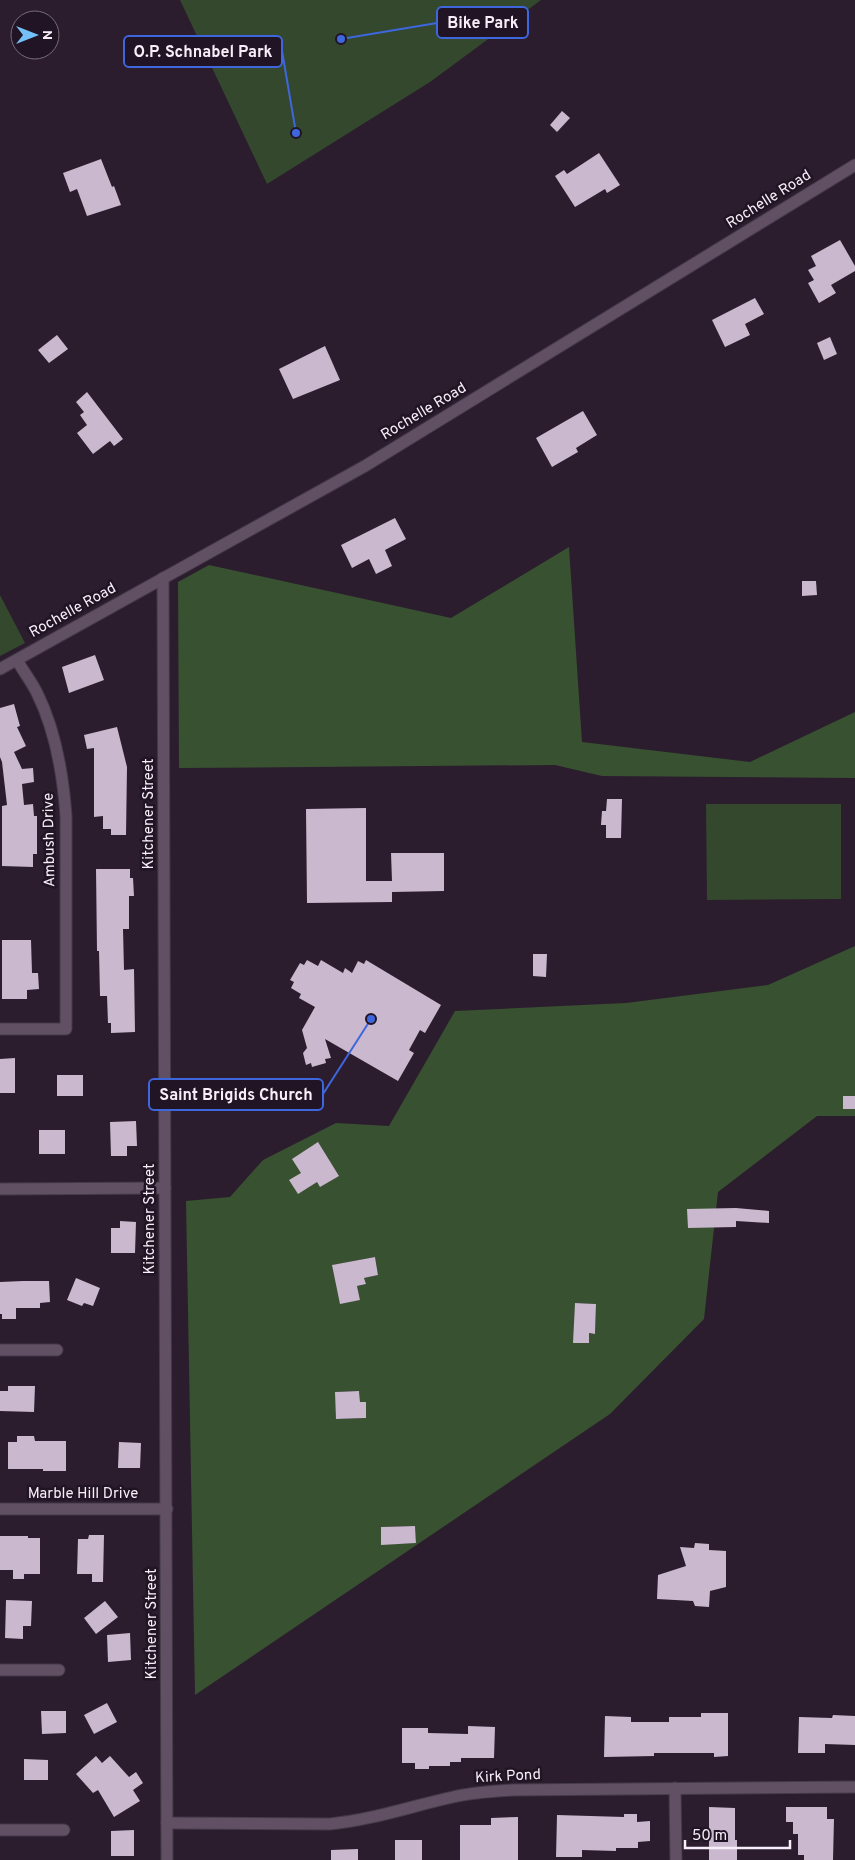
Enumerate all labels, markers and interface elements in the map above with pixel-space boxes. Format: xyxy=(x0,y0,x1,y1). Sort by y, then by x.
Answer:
callout: Bike Park xyxy=(437,7,528,38)
north arrow xyxy=(10,10,60,60)
text: Bike Park xyxy=(447,14,519,34)
text: N xyxy=(38,30,55,40)
callout: O.P. Schnabel Park xyxy=(124,36,282,67)
text: O.P. Schnabel Park xyxy=(134,43,273,63)
street label: Rochelle Road xyxy=(723,166,815,234)
street label: Rochelle Road xyxy=(378,379,470,445)
street label: Rochelle Road xyxy=(26,579,120,643)
street label: Kitchener Street xyxy=(140,758,159,870)
street label: Ambush Drive xyxy=(40,793,60,887)
callout: Saint Brigids Church xyxy=(149,1079,323,1110)
text: Saint Brigids Church xyxy=(159,1086,313,1106)
street label: Kitchener Street xyxy=(141,1163,160,1275)
street label: Marble Hill Drive xyxy=(28,1485,138,1504)
street label: Kitchener Street xyxy=(143,1568,162,1680)
street label: Kirk Pond xyxy=(475,1766,541,1788)
scale bar xyxy=(685,1818,790,1850)
text: 50 m xyxy=(692,1827,727,1846)

